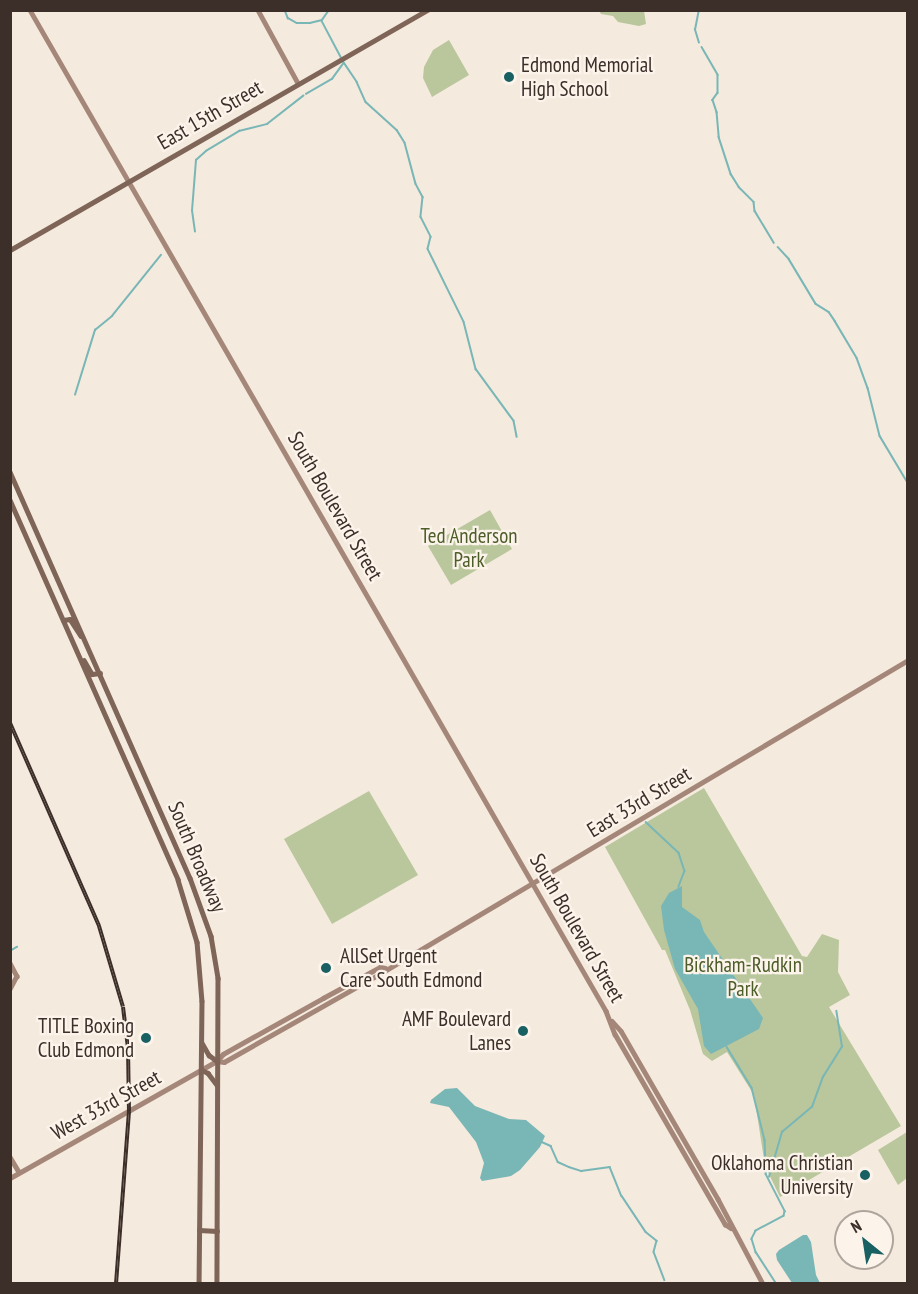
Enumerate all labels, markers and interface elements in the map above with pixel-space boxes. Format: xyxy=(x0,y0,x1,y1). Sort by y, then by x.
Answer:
place label: Edmond Memorial High School xyxy=(521,52,653,102)
marker: Edmond Memorial High School xyxy=(502,70,516,84)
street label: East 15th Street xyxy=(153,75,267,155)
street label: South Boulevard Street xyxy=(282,427,388,585)
park label: Ted Anderson Park xyxy=(420,523,518,573)
street label: East 33rd Street xyxy=(583,761,695,843)
street label: South Broadway xyxy=(162,798,232,916)
street label: South Boulevard Street xyxy=(524,849,630,1007)
place label: AllSet Urgent Care South Edmond xyxy=(340,943,482,993)
park label: Bickham-Rudkin Park xyxy=(684,952,802,1002)
marker: AllSet Urgent Care South Edmond xyxy=(317,959,335,977)
place label: AMF Boulevard Lanes xyxy=(402,1006,511,1056)
place label: TITLE Boxing Club Edmond xyxy=(38,1013,134,1063)
marker: AMF Boulevard Lanes xyxy=(516,1024,530,1038)
marker: TITLE Boxing Club Edmond xyxy=(139,1031,153,1045)
street label: West 33rd Street xyxy=(47,1065,165,1145)
place label: Oklahoma Christian University xyxy=(711,1150,853,1200)
marker: Oklahoma Christian University xyxy=(858,1168,872,1182)
north arrow xyxy=(834,1210,894,1270)
text: N xyxy=(847,1215,865,1237)

